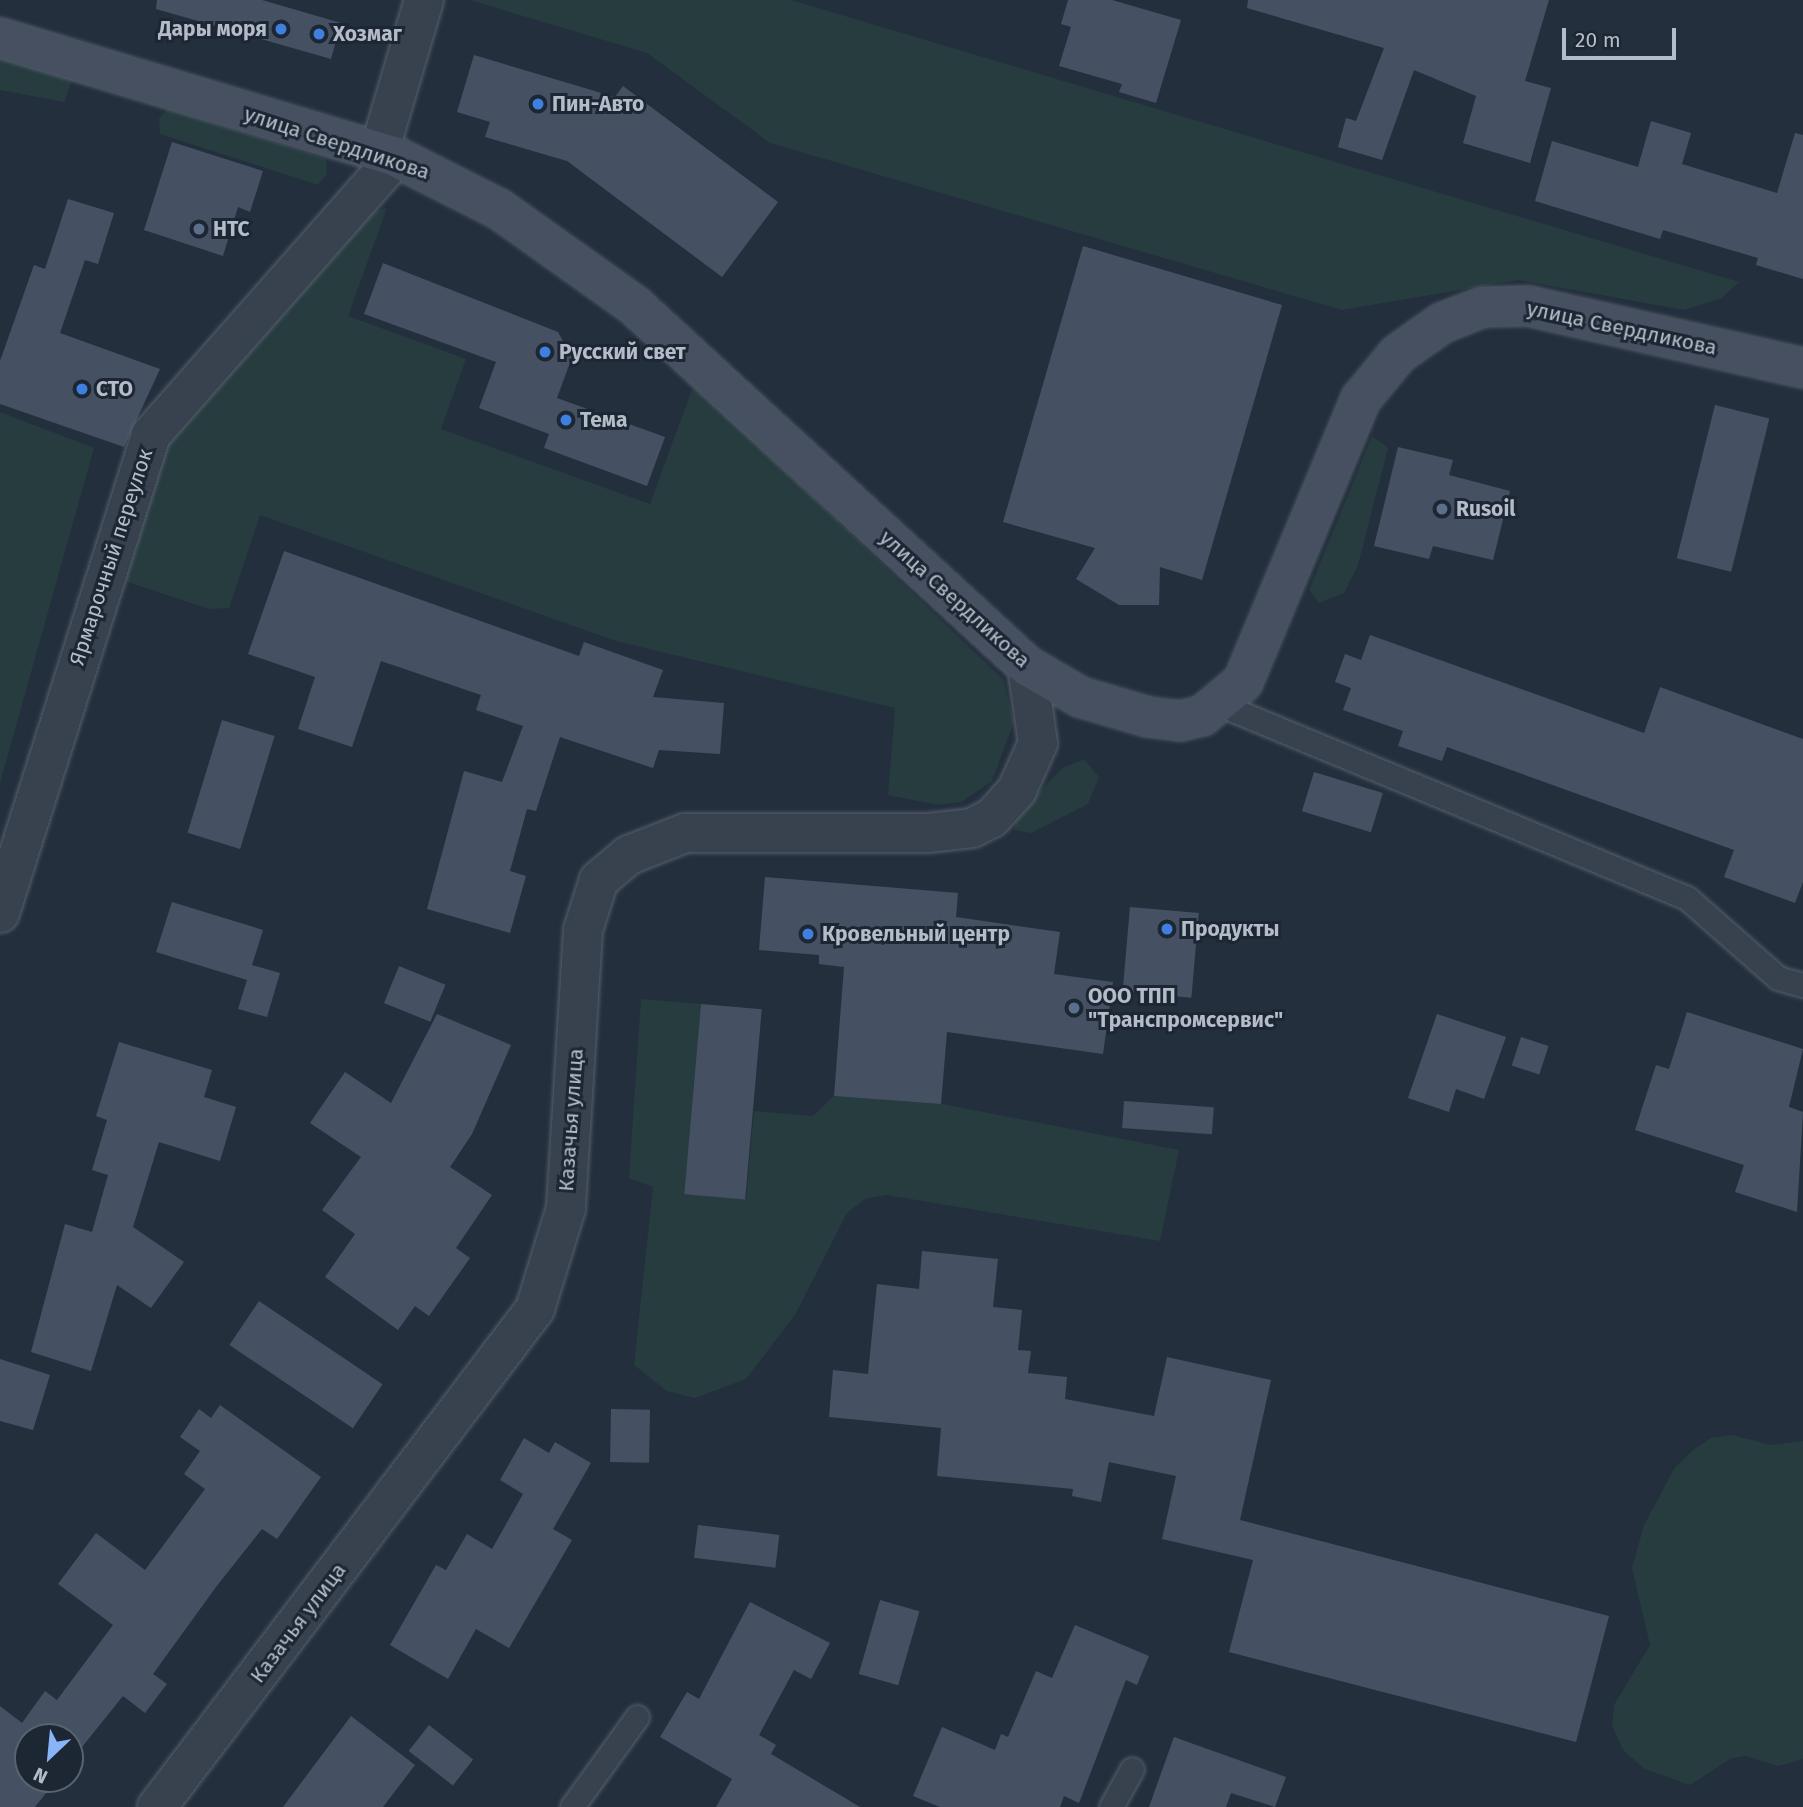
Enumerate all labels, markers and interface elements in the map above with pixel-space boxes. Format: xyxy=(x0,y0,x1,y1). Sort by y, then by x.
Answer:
scale bar xyxy=(1565,14,1679,58)
place label: Дары моря xyxy=(158,16,267,42)
marker: Дары моря xyxy=(273,21,289,37)
place label: Хозмаг xyxy=(333,21,402,47)
marker: Хозмаг xyxy=(311,26,327,42)
text: 20 m xyxy=(1575,27,1621,53)
place label: Пин-Авто xyxy=(552,91,644,117)
marker: Пин-Авто xyxy=(530,96,546,112)
street label: улица Свердликова xyxy=(241,101,433,185)
place label: НТС xyxy=(213,216,250,242)
marker: НТС xyxy=(191,221,207,237)
street label: улица Свердликова xyxy=(1525,296,1719,360)
place label: Русский свет xyxy=(559,339,686,365)
marker: Русский свет xyxy=(537,344,553,360)
place label: СТО xyxy=(96,376,133,402)
marker: СТО xyxy=(74,381,90,397)
place label: Тема xyxy=(580,407,627,433)
marker: Тема xyxy=(558,412,574,428)
street label: Ярмарочный переулок xyxy=(64,446,158,668)
place label: Rusoil xyxy=(1456,496,1516,522)
marker: Rusoil xyxy=(1434,501,1450,517)
street label: улица Свердликова xyxy=(875,525,1035,673)
place label: Продукты xyxy=(1181,916,1279,942)
place label: Кровельный центр xyxy=(822,921,1010,947)
marker: Продукты xyxy=(1159,921,1175,937)
marker: Кровельный центр xyxy=(800,926,816,942)
place label: ООО ТПП "Транспромсервис" xyxy=(1088,983,1283,1033)
marker: ООО ТПП "Транспромсервис" xyxy=(1066,1000,1082,1016)
street label: Казачья улица xyxy=(553,1048,589,1192)
street label: Казачья улица xyxy=(245,1558,351,1688)
north arrow xyxy=(14,1723,84,1793)
text: N xyxy=(30,1762,51,1789)

